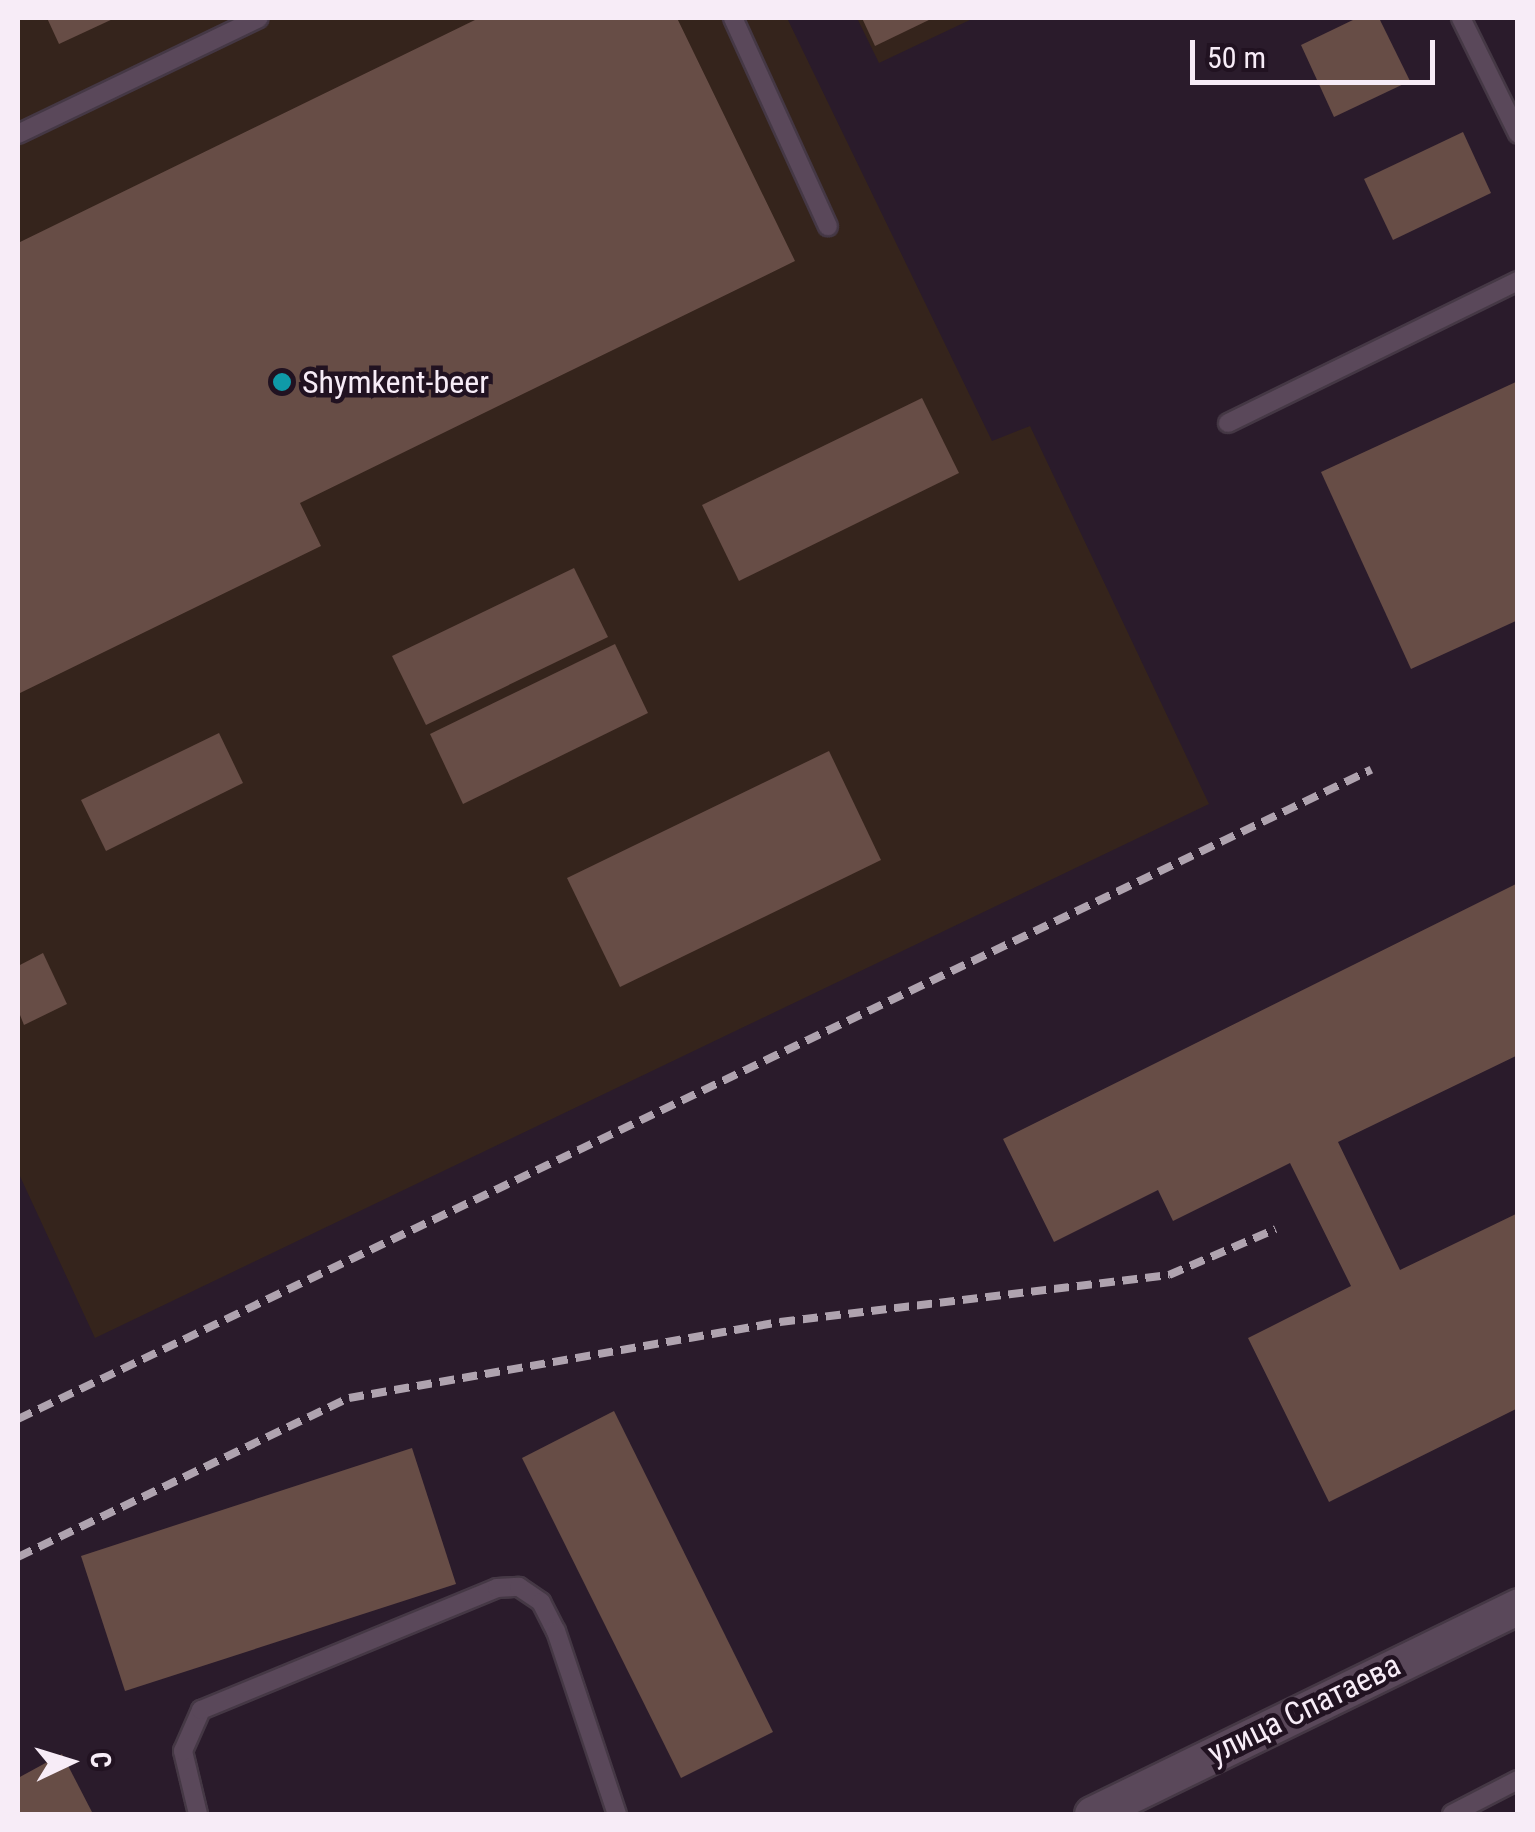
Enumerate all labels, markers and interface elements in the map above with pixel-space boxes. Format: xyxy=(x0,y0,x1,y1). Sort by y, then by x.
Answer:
scale bar xyxy=(1195,20,1440,82)
text: 50 m xyxy=(1207,40,1266,75)
place label: Shymkent-beer xyxy=(302,363,489,401)
marker: Shymkent-beer xyxy=(271,371,293,393)
street label: улица Спатаева xyxy=(1201,1646,1407,1772)
north arrow xyxy=(20,1712,120,1812)
text: С xyxy=(83,1751,117,1769)

